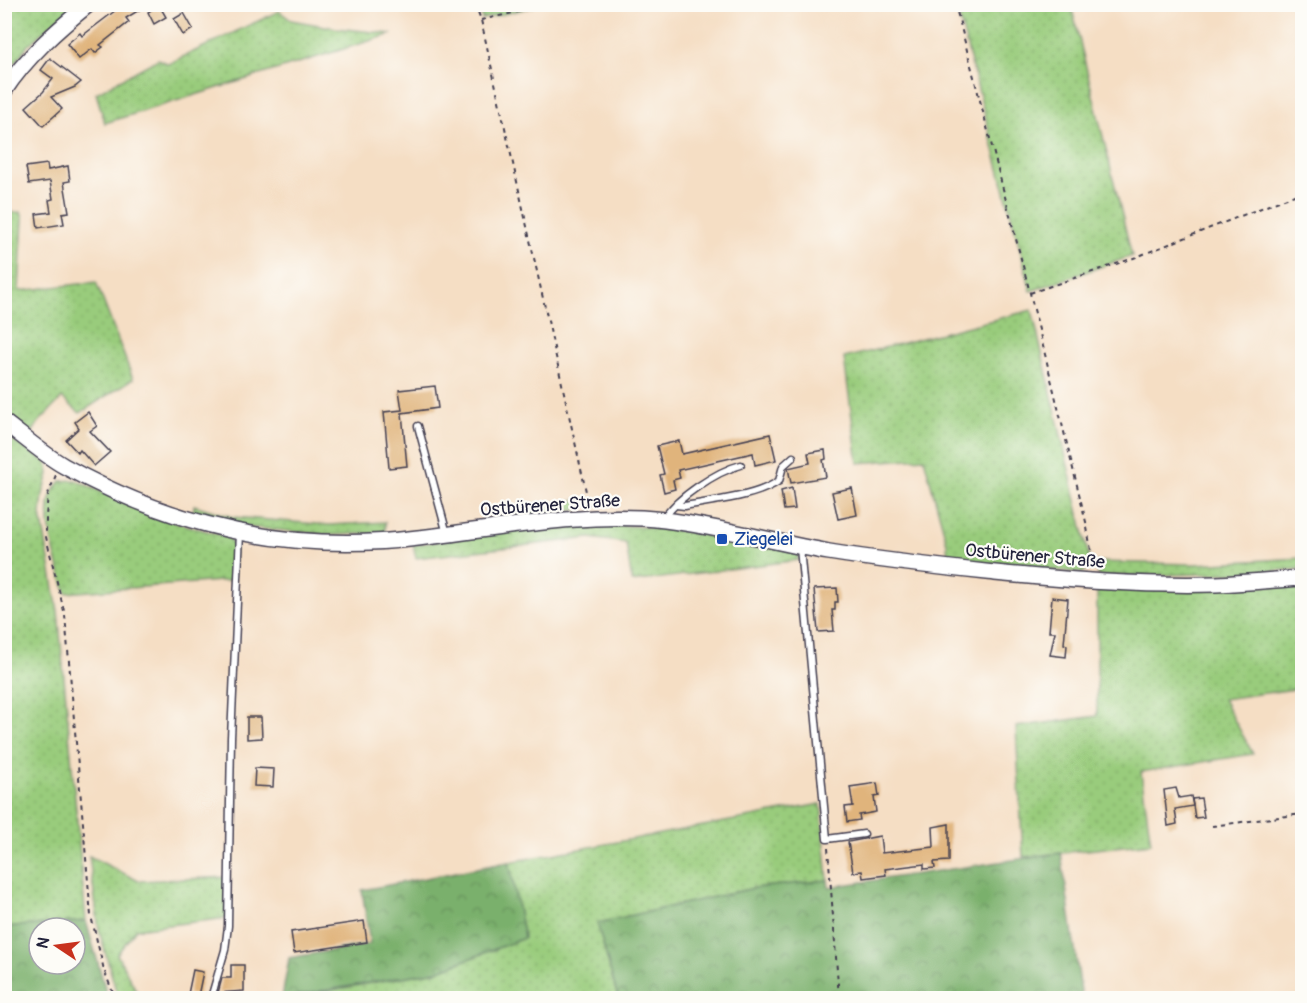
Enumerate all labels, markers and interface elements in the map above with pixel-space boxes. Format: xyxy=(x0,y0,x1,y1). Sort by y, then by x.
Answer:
street label: Ostbürener Straße xyxy=(479,489,621,522)
place label: Ziegelei xyxy=(734,528,793,551)
marker: Ziegelei xyxy=(715,532,729,546)
street label: Ostbürener Straße xyxy=(964,539,1106,574)
north arrow xyxy=(27,916,87,976)
text: N xyxy=(32,935,54,950)

